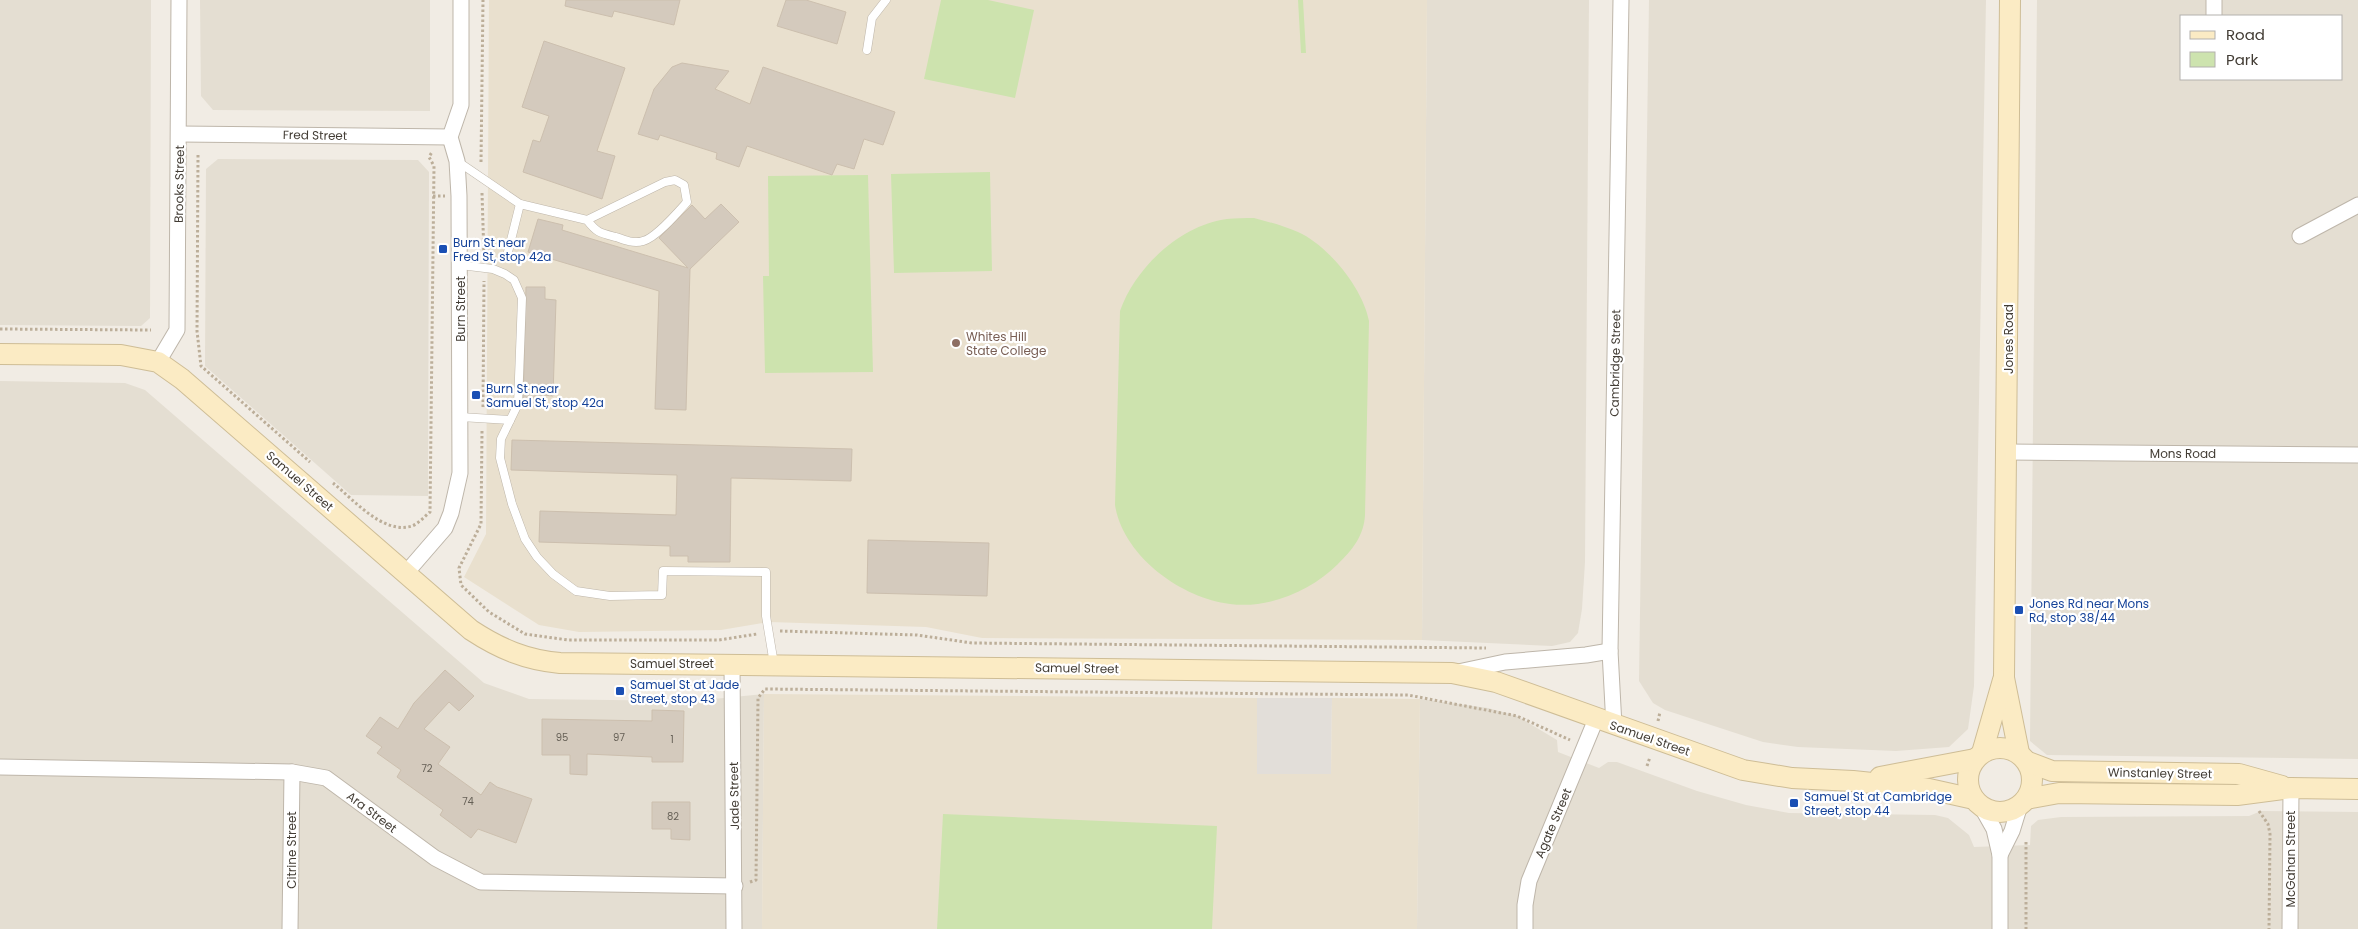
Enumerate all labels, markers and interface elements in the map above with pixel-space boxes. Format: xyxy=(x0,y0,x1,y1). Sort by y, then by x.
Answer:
legend xyxy=(2180,15,2343,80)
text: Road xyxy=(2226,24,2265,45)
text: Park xyxy=(2226,49,2258,70)
street label: Fred Street xyxy=(283,126,347,144)
street label: Brooks Street xyxy=(170,145,188,223)
place label: Burn St near Fred St, stop 42a xyxy=(453,234,551,265)
marker: Burn St near Fred St, stop 42a xyxy=(437,243,449,255)
street label: Burn Street xyxy=(452,276,469,342)
street label: Jones Road xyxy=(2000,304,2017,374)
street label: Cambridge Street xyxy=(1606,309,1624,417)
place label: Whites Hill State College xyxy=(966,328,1046,359)
marker: Whites Hill State College xyxy=(950,337,962,349)
place label: Burn St near Samuel St, stop 42a xyxy=(486,380,604,411)
marker: Burn St near Samuel St, stop 42a xyxy=(470,389,482,401)
street label: Mons Road xyxy=(2150,445,2216,462)
street label: Samuel Street xyxy=(263,447,337,515)
place label: Jones Rd near Mons Rd, stop 38/44 xyxy=(2029,595,2149,626)
marker: Jones Rd near Mons Rd, stop 38/44 xyxy=(2013,604,2025,616)
street label: Samuel Street xyxy=(630,655,714,672)
street label: Samuel Street xyxy=(1035,659,1119,677)
place label: Samuel St at Jade Street, stop 43 xyxy=(630,676,739,707)
marker: Samuel St at Jade Street, stop 43 xyxy=(614,685,626,697)
street label: Samuel Street xyxy=(1608,716,1692,760)
house number: 95 xyxy=(556,730,568,745)
house number: 97 xyxy=(613,730,625,745)
house number: 1 xyxy=(670,732,674,747)
house number: 72 xyxy=(421,761,433,776)
street label: Jade Street xyxy=(725,762,743,830)
street label: Winstanley Street xyxy=(2108,764,2212,782)
street label: Agate Street xyxy=(1531,785,1575,861)
street label: Ara Street xyxy=(343,787,401,837)
place label: Samuel St at Cambridge Street, stop 44 xyxy=(1804,788,1952,819)
house number: 74 xyxy=(462,794,474,809)
marker: Samuel St at Cambridge Street, stop 44 xyxy=(1788,797,1800,809)
house number: 82 xyxy=(667,809,679,824)
street label: Citrine Street xyxy=(283,811,300,889)
street label: McGahan Street xyxy=(2282,811,2299,907)

